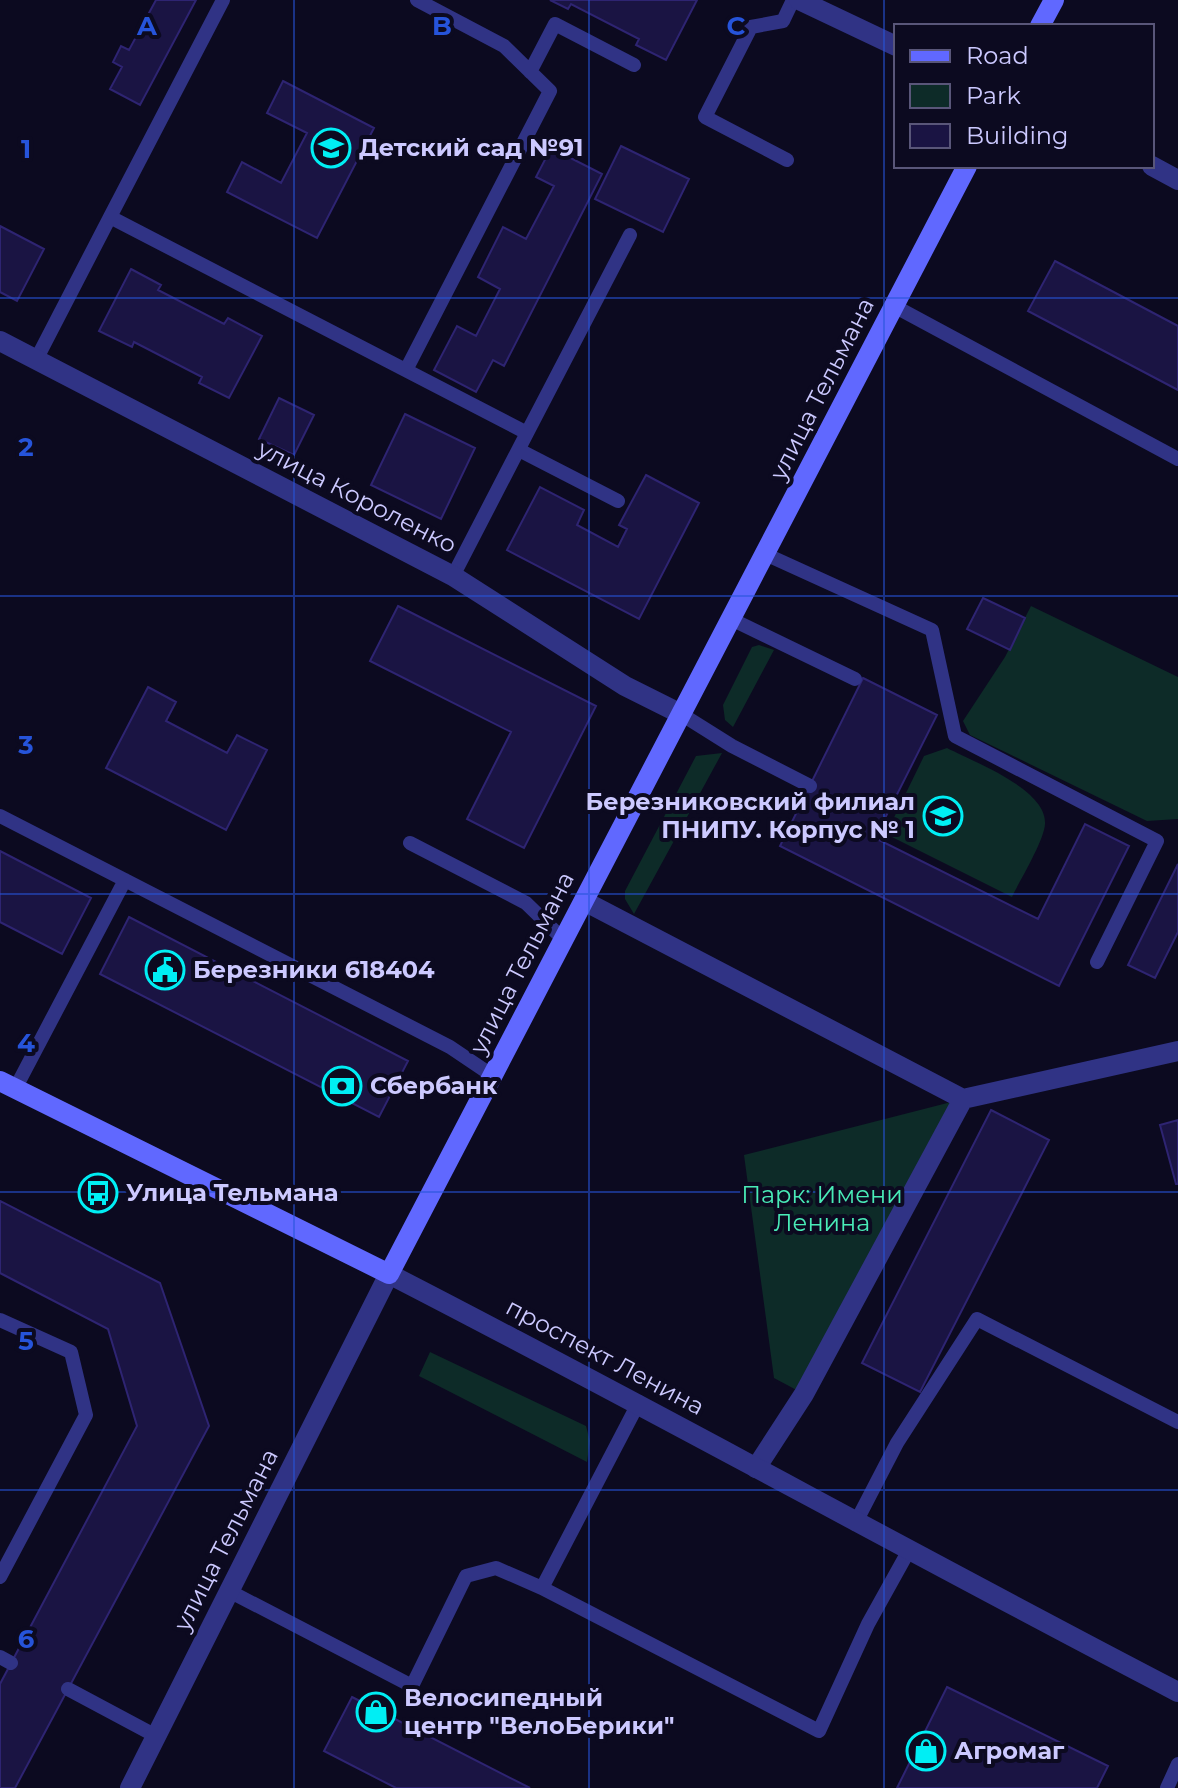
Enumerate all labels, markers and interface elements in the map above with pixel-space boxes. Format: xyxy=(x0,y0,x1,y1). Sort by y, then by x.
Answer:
text: A xyxy=(136,10,158,42)
text: B xyxy=(432,10,452,42)
text: C xyxy=(727,10,746,42)
legend xyxy=(894,24,1154,168)
text: Road xyxy=(966,41,1029,70)
text: Park xyxy=(966,81,1021,110)
text: Building xyxy=(966,121,1069,150)
school or university icon: Детский сад №91 xyxy=(310,127,352,169)
text: 1 xyxy=(21,133,31,165)
place label: Детский сад №91 xyxy=(359,133,583,162)
street label: улица Тельмана xyxy=(763,293,880,486)
text: 2 xyxy=(18,431,34,463)
street label: улица Короленко xyxy=(252,433,461,559)
text: 3 xyxy=(17,729,34,761)
place label: Березниковский филиал ПНИПУ. Корпус № 1 xyxy=(586,787,915,844)
school or university icon: Березниковский филиал ПНИПУ. Корпус № 1 xyxy=(922,795,964,837)
street label: улица Тельмана xyxy=(463,867,580,1060)
public building icon: Березники 618404 xyxy=(144,949,186,991)
place label: Березники 618404 xyxy=(193,955,435,984)
text: 4 xyxy=(17,1027,35,1059)
bank icon: Сбербанк xyxy=(321,1065,363,1107)
place label: Сбербанк xyxy=(370,1071,498,1100)
bus stop icon: Улица Тельмана xyxy=(77,1172,119,1214)
place label: Улица Тельмана xyxy=(126,1178,339,1207)
park label: Парк: Имени Ленина xyxy=(741,1180,903,1237)
street label: проспект Ленина xyxy=(501,1292,709,1421)
text: 5 xyxy=(18,1325,34,1357)
street label: улица Тельмана xyxy=(167,1444,284,1637)
text: 6 xyxy=(18,1623,35,1655)
place label: Велосипедный центр "ВелоБерики" xyxy=(404,1683,674,1740)
shop icon: Велосипедный центр "ВелоБерики" xyxy=(355,1691,397,1733)
shop icon: Агромаг xyxy=(905,1730,947,1772)
place label: Агромаг xyxy=(954,1736,1065,1765)

